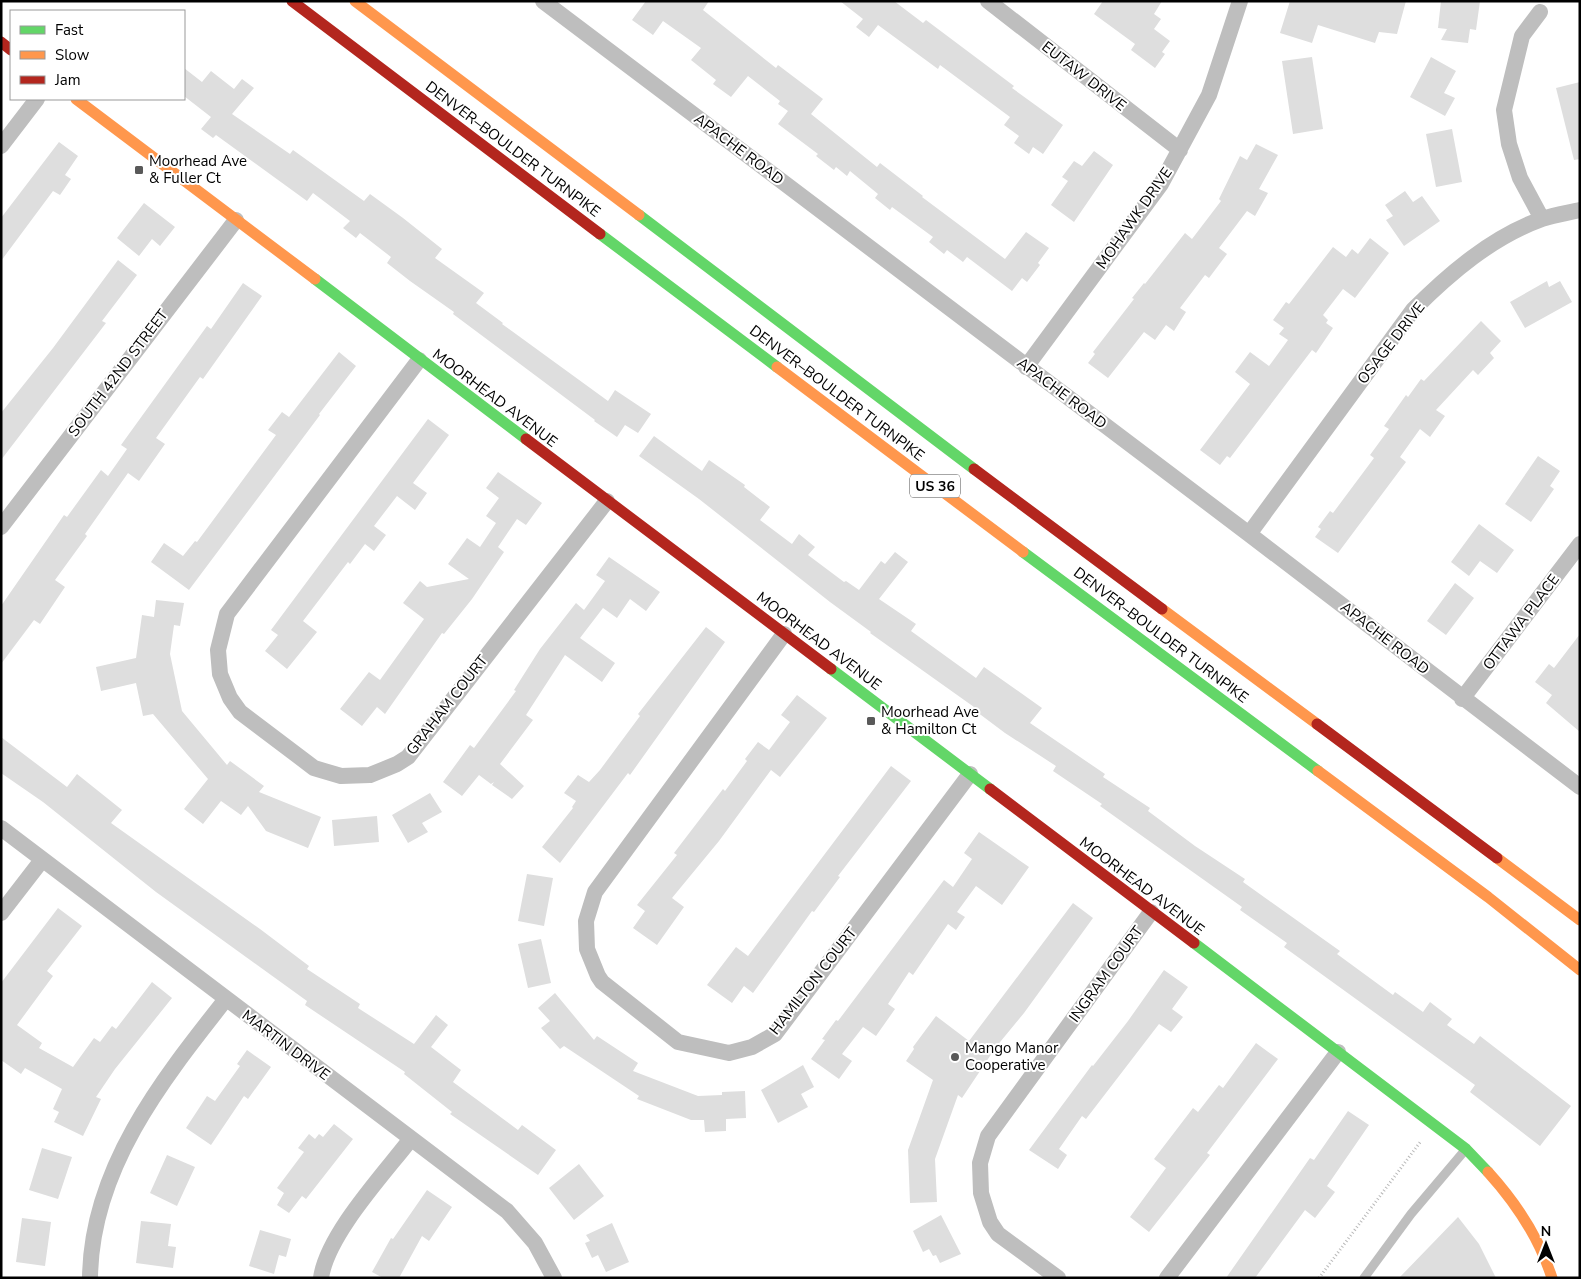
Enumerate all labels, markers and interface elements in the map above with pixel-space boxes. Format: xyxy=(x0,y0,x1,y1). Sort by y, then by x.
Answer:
legend xyxy=(10,10,185,100)
text: Fast xyxy=(55,20,84,40)
street label: EUTAW DRIVE xyxy=(1038,37,1130,115)
text: Slow xyxy=(55,45,90,65)
text: Jam xyxy=(54,70,81,90)
street label: DENVER–BOULDER TURNPIKE xyxy=(421,77,605,221)
street label: APACHE ROAD xyxy=(690,109,788,189)
place label: Moorhead Ave & Fuller Ct xyxy=(149,151,247,188)
street label: MOHAWK DRIVE xyxy=(1091,163,1177,273)
marker: Moorhead Ave & Fuller Ct xyxy=(133,164,145,176)
street label: OSAGE DRIVE xyxy=(1353,298,1429,388)
street label: SOUTH 42ND STREET xyxy=(64,305,172,441)
street label: DENVER–BOULDER TURNPIKE xyxy=(745,321,929,465)
street label: MOORHEAD AVENUE xyxy=(428,344,562,452)
street label: APACHE ROAD xyxy=(1013,353,1111,433)
road number: US 36 xyxy=(910,474,960,498)
street label: DENVER–BOULDER TURNPIKE xyxy=(1069,563,1253,707)
street label: OTTAWA PLACE xyxy=(1478,570,1564,674)
street label: MOORHEAD AVENUE xyxy=(752,587,886,695)
street label: APACHE ROAD xyxy=(1336,597,1434,679)
street label: GRAHAM COURT xyxy=(402,651,492,759)
place label: Moorhead Ave & Hamilton Ct xyxy=(881,702,979,739)
marker: Moorhead Ave & Hamilton Ct xyxy=(865,715,877,727)
street label: MOORHEAD AVENUE xyxy=(1075,832,1209,940)
street label: INGRAM COURT xyxy=(1064,922,1148,1026)
street label: HAMILTON COURT xyxy=(765,923,861,1039)
street label: MARTIN DRIVE xyxy=(238,1005,334,1085)
place label: Mango Manor Cooperative xyxy=(965,1038,1059,1075)
marker: Mango Manor Cooperative xyxy=(949,1051,961,1063)
north arrow xyxy=(1521,1219,1571,1269)
text: N xyxy=(1541,1222,1551,1241)

